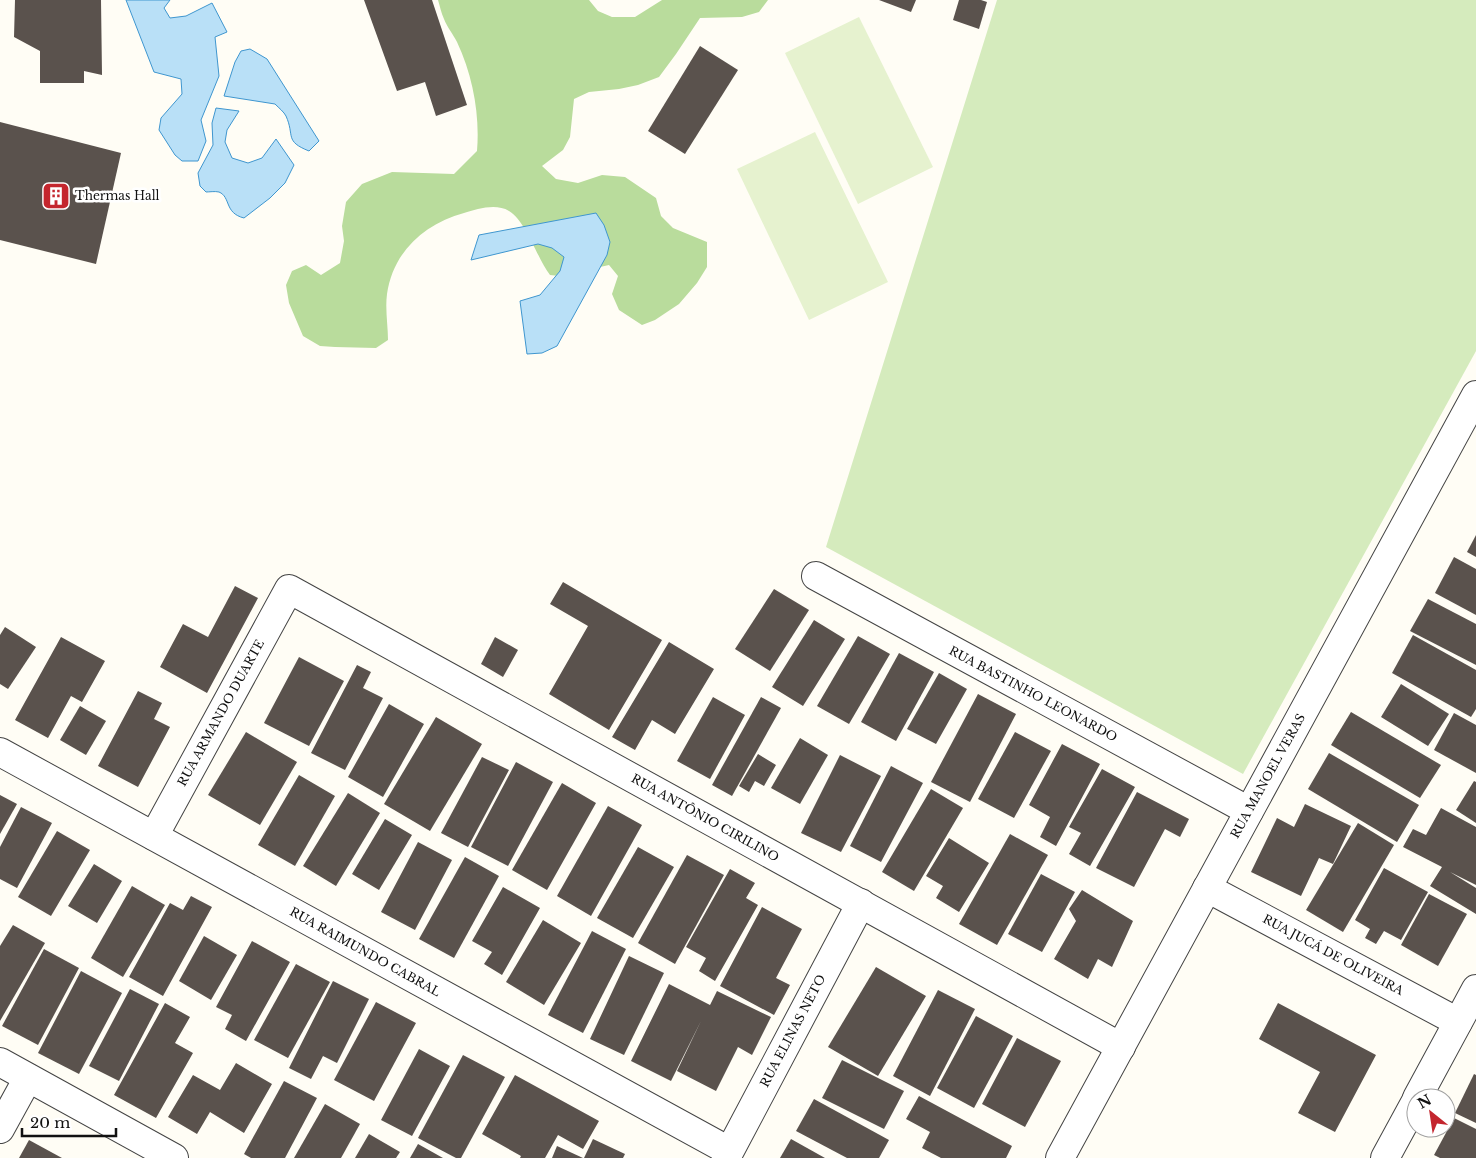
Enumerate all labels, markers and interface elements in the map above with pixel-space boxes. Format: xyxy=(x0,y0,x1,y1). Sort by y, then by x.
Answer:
building icon: Thermas Hall xyxy=(41,181,71,211)
place label: Thermas Hall xyxy=(75,188,160,203)
street label: RUA ARMANDO DUARTE xyxy=(174,637,267,789)
street label: RUA BASTINHO LEONARDO xyxy=(947,643,1120,744)
street label: RUA MANOEL VERAS xyxy=(1227,711,1308,841)
street label: RUA ANTÔNIO CIRILINO xyxy=(629,770,782,865)
street label: RUA RAIMUNDO CABRAL xyxy=(287,904,443,999)
street label: RUA JUCÁ DE OLIVEIRA xyxy=(1260,910,1407,998)
street label: RUA ELINAS NETO xyxy=(757,972,829,1090)
north arrow xyxy=(1406,1088,1456,1138)
text: N xyxy=(1414,1091,1435,1113)
scale bar xyxy=(22,1106,116,1138)
text: 20 m xyxy=(30,1113,70,1132)

